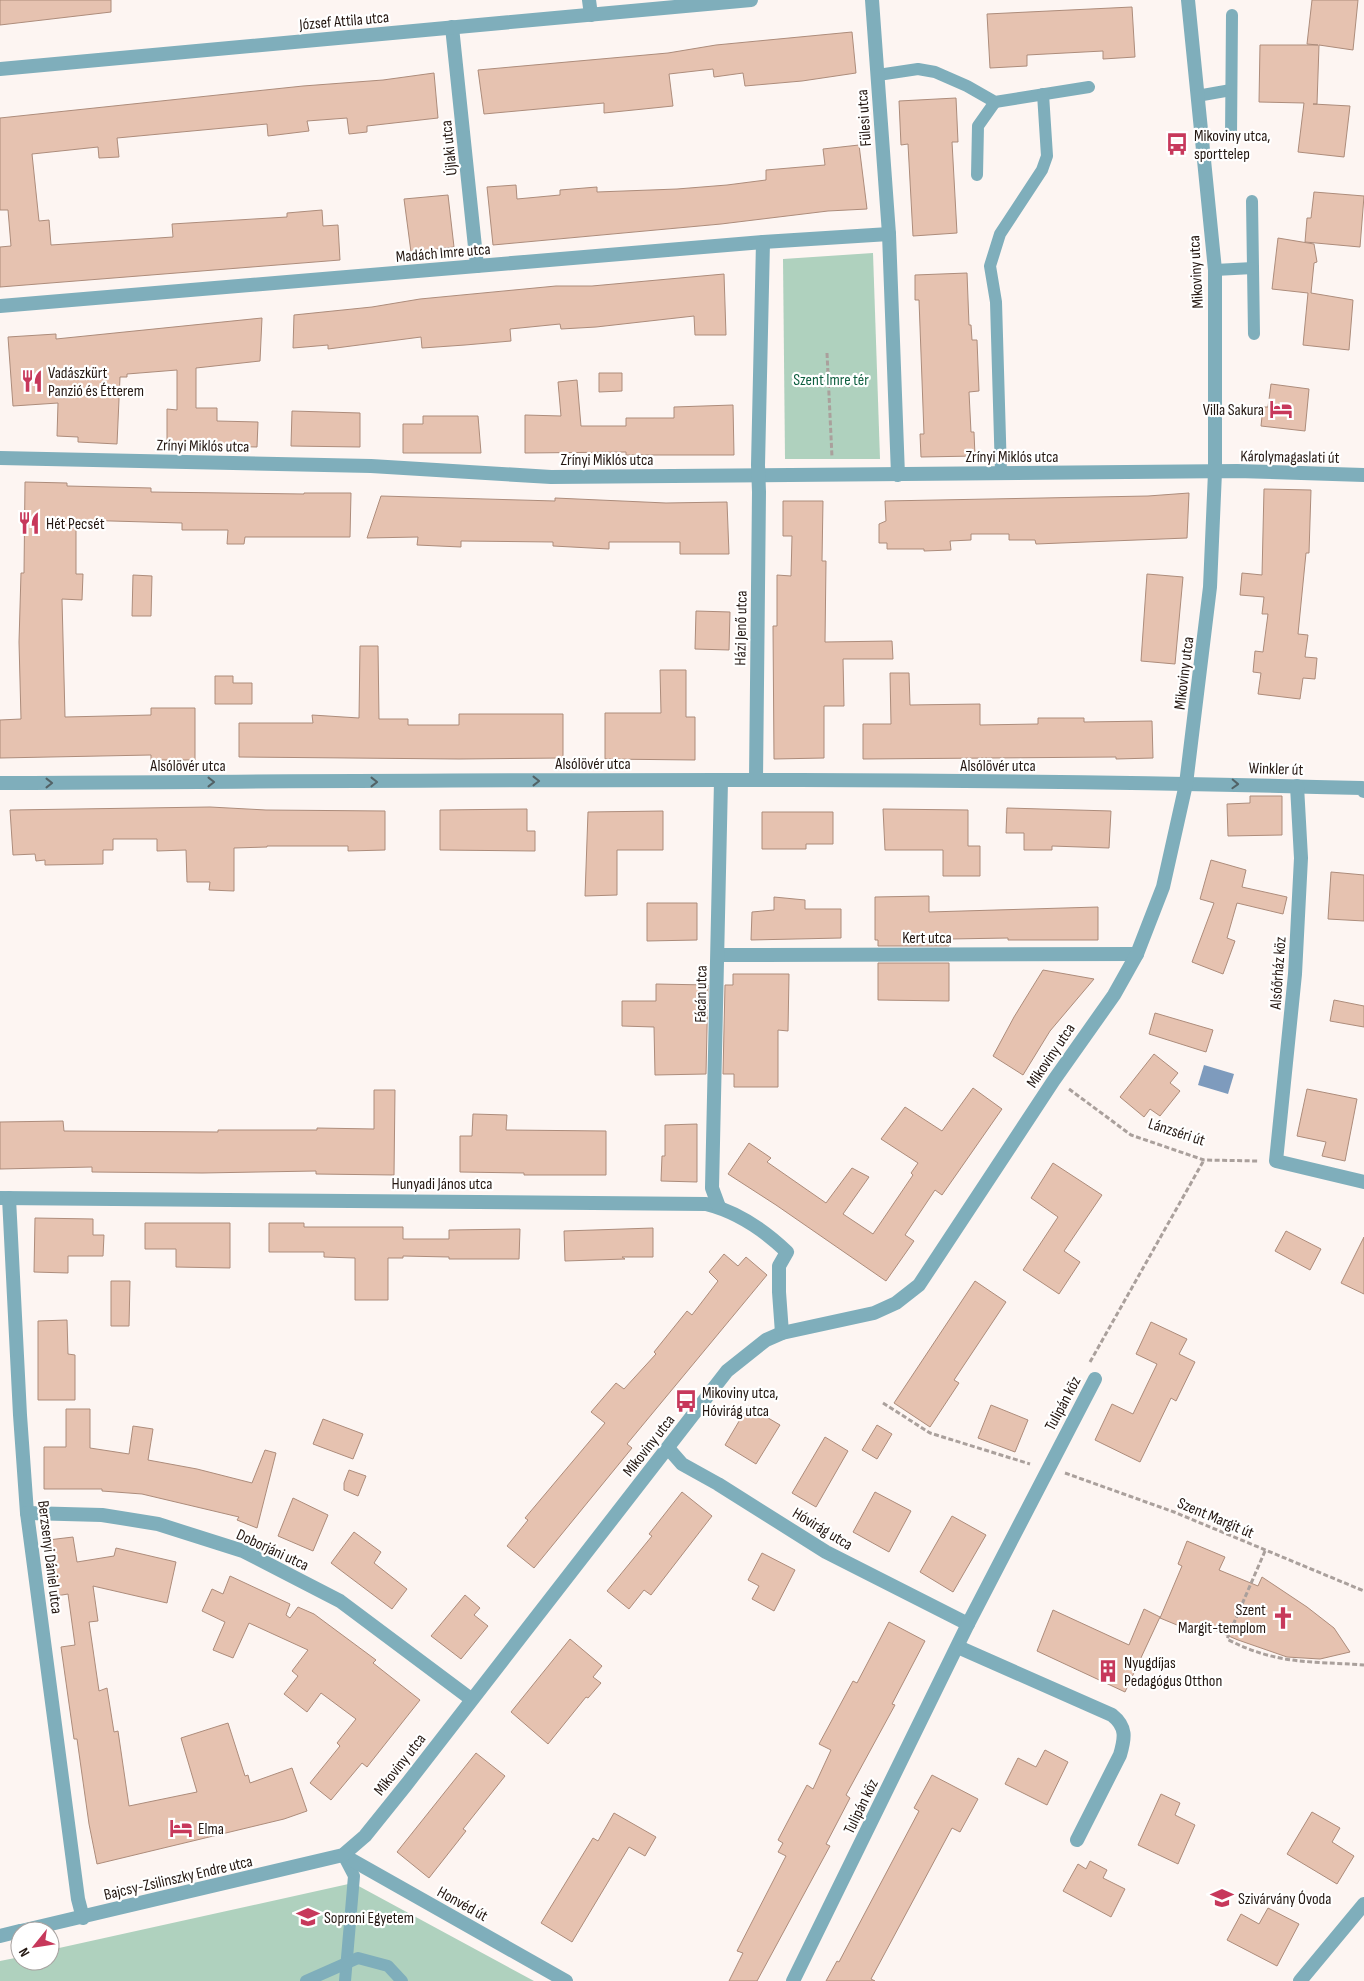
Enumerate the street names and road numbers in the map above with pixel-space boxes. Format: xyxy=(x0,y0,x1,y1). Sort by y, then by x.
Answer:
street label: József Attila utca xyxy=(298,8,390,35)
street label: Fülesi utca xyxy=(853,89,876,147)
street label: Újlaki utca xyxy=(437,119,462,176)
street label: Mikoviny utca xyxy=(1185,235,1208,309)
street label: Madách Imre utca xyxy=(395,240,491,267)
street label: Zrínyi Miklós utca xyxy=(156,436,250,457)
street label: Károlymagaslati út xyxy=(1240,447,1340,468)
street label: Zrínyi Miklós utca xyxy=(966,448,1058,467)
street label: Zrínyi Miklós utca xyxy=(561,451,653,470)
street label: Házi Jenő utca xyxy=(731,590,752,666)
street label: Mikoviny utca xyxy=(1171,636,1198,711)
street label: Alsólövér utca xyxy=(554,755,631,774)
street label: Alsólövér utca xyxy=(149,757,226,776)
street label: Alsólövér utca xyxy=(959,757,1036,776)
street label: Winkler út xyxy=(1248,759,1304,780)
street label: Kert utca xyxy=(902,929,952,948)
street label: Alsóőrház köz xyxy=(1266,936,1291,1011)
street label: Fácán utca xyxy=(691,965,711,1023)
street label: Mikoviny utca xyxy=(1023,1020,1080,1092)
street label: Lánzséri út xyxy=(1146,1114,1207,1151)
street label: Hunyadi János utca xyxy=(392,1175,492,1194)
street label: Tulipán köz xyxy=(1041,1373,1086,1434)
street label: Mikoviny utca xyxy=(619,1411,679,1481)
street label: Szent Margit út xyxy=(1174,1494,1257,1543)
street label: Berzsenyi Dániel utca xyxy=(33,1499,66,1615)
street label: Hóvirág utca xyxy=(789,1504,856,1555)
street label: Doborjáni utca xyxy=(233,1525,312,1575)
street label: Mikoviny utca xyxy=(370,1730,430,1800)
street label: Tulipán köz xyxy=(840,1776,883,1837)
street label: Bajcsy-Zsilinszky Endre utca xyxy=(102,1852,254,1905)
street label: Honvéd út xyxy=(434,1883,491,1926)

